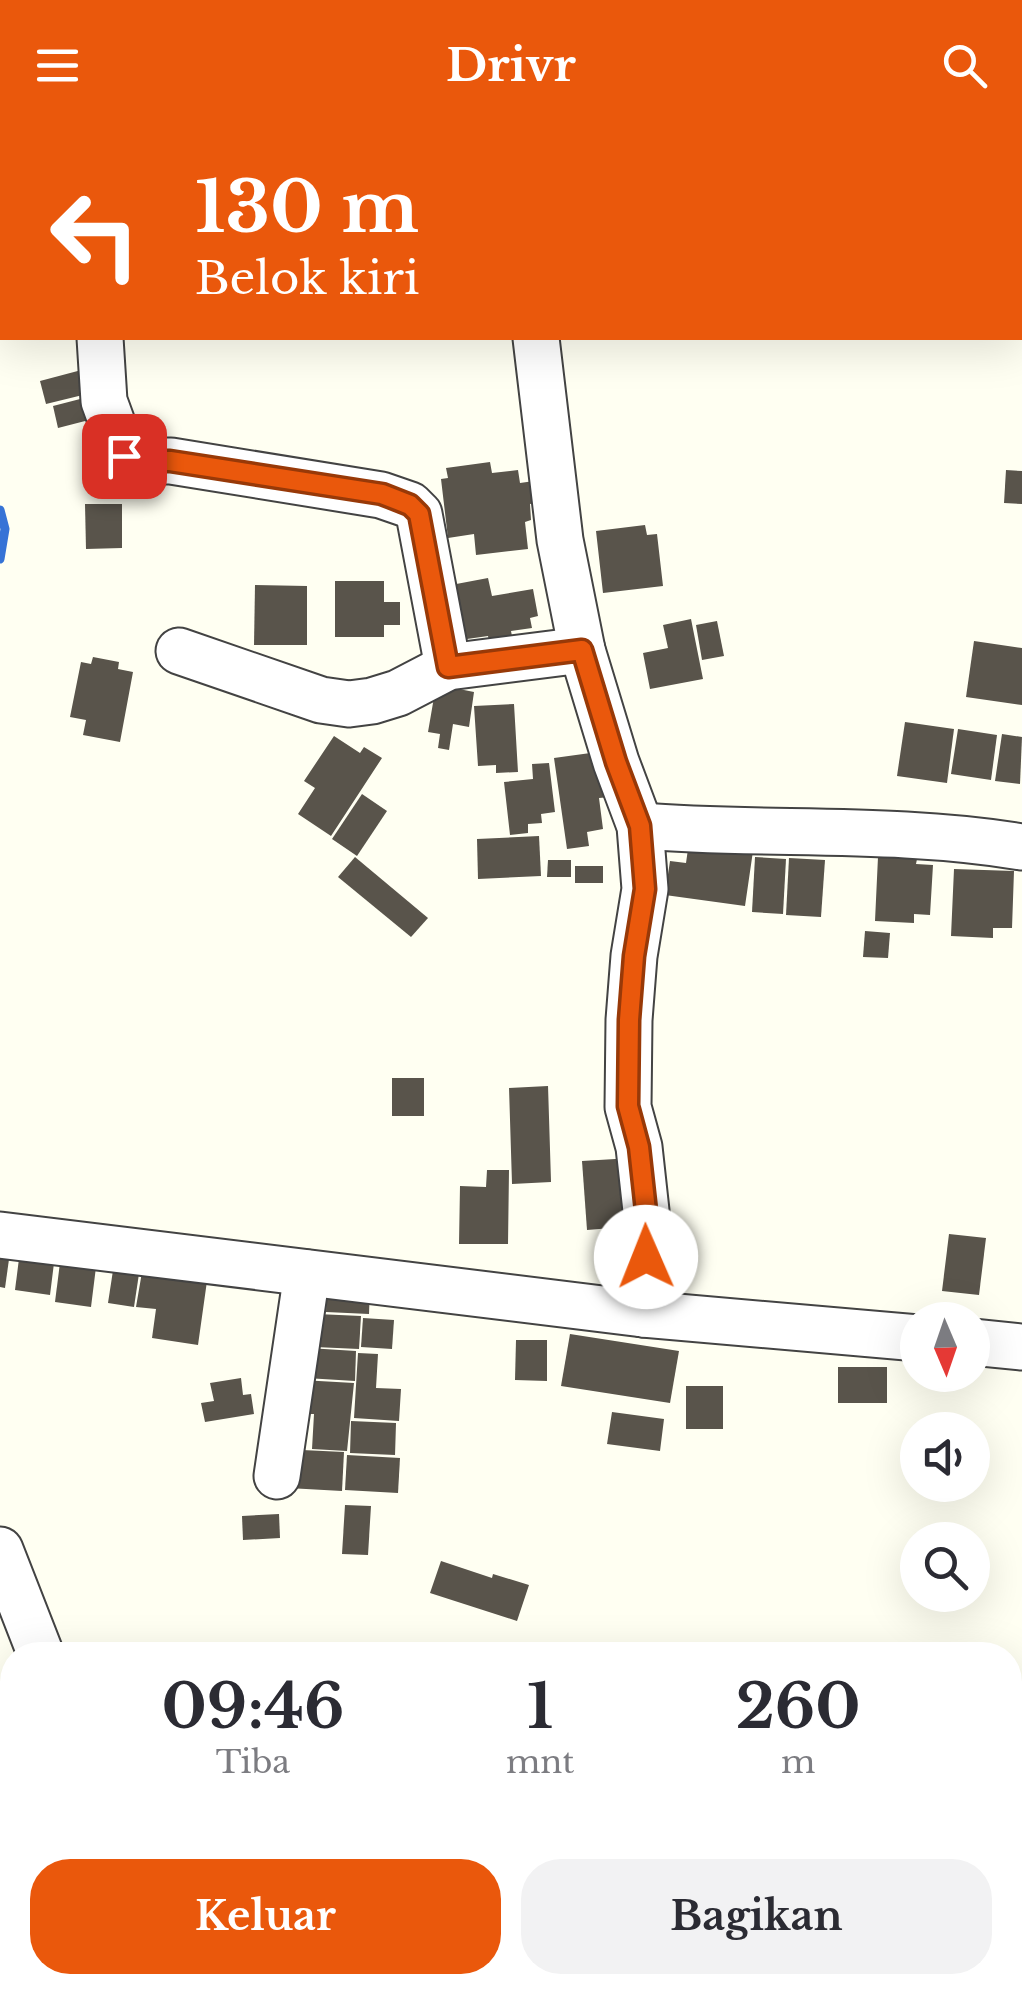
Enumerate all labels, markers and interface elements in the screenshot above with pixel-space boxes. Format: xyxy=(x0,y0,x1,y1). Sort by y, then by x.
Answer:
text: Drivr xyxy=(446,37,576,93)
icon: menu xyxy=(30,38,85,93)
icon: search xyxy=(937,38,992,93)
text: 130 m xyxy=(195,164,419,251)
icon: left xyxy=(30,170,160,300)
text: Belok kiri xyxy=(195,250,419,306)
pin xyxy=(82,414,167,499)
icon: arrive xyxy=(97,429,152,484)
position arrow xyxy=(594,1205,698,1309)
north arrow xyxy=(900,1302,990,1392)
map controls xyxy=(900,1302,990,1612)
button: sound xyxy=(900,1412,990,1502)
button: search xyxy=(900,1522,990,1612)
text: 09:46 xyxy=(161,1670,344,1744)
text: 1 xyxy=(527,1670,553,1744)
text: 260 xyxy=(736,1670,861,1744)
text: Tiba xyxy=(216,1742,290,1782)
text: mnt xyxy=(506,1742,574,1782)
text: m xyxy=(781,1742,815,1782)
button: Keluar xyxy=(30,1859,501,1974)
button: Bagikan xyxy=(521,1859,992,1974)

